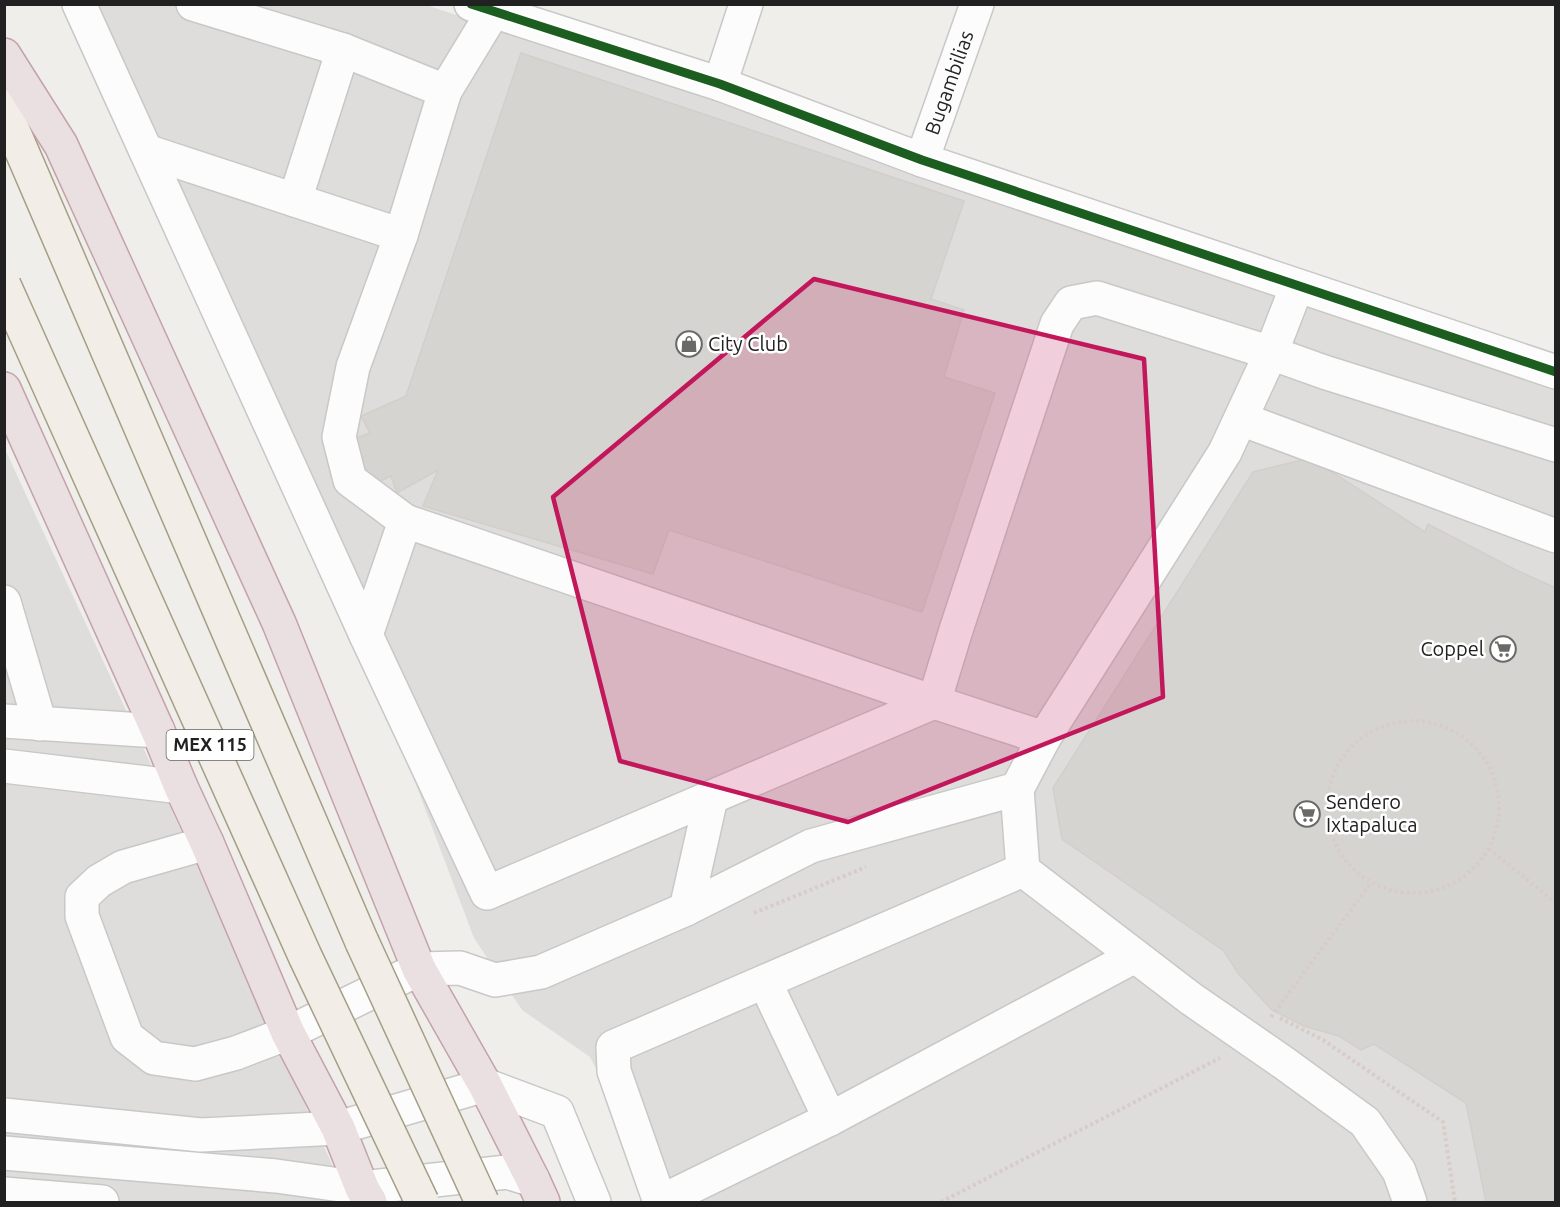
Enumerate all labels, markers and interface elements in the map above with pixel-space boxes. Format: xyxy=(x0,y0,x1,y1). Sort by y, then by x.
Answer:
street label: Bugambilias xyxy=(920,27,978,138)
shop icon: City Club xyxy=(674,329,704,359)
place label: City Club xyxy=(708,332,788,355)
supermarket icon: Coppel xyxy=(1488,634,1518,664)
place label: Coppel xyxy=(1420,637,1484,660)
road number: MEX 115 xyxy=(166,730,254,760)
place label: Sendero Ixtapaluca xyxy=(1326,790,1417,836)
supermarket icon: Sendero Ixtapaluca xyxy=(1292,799,1322,829)

